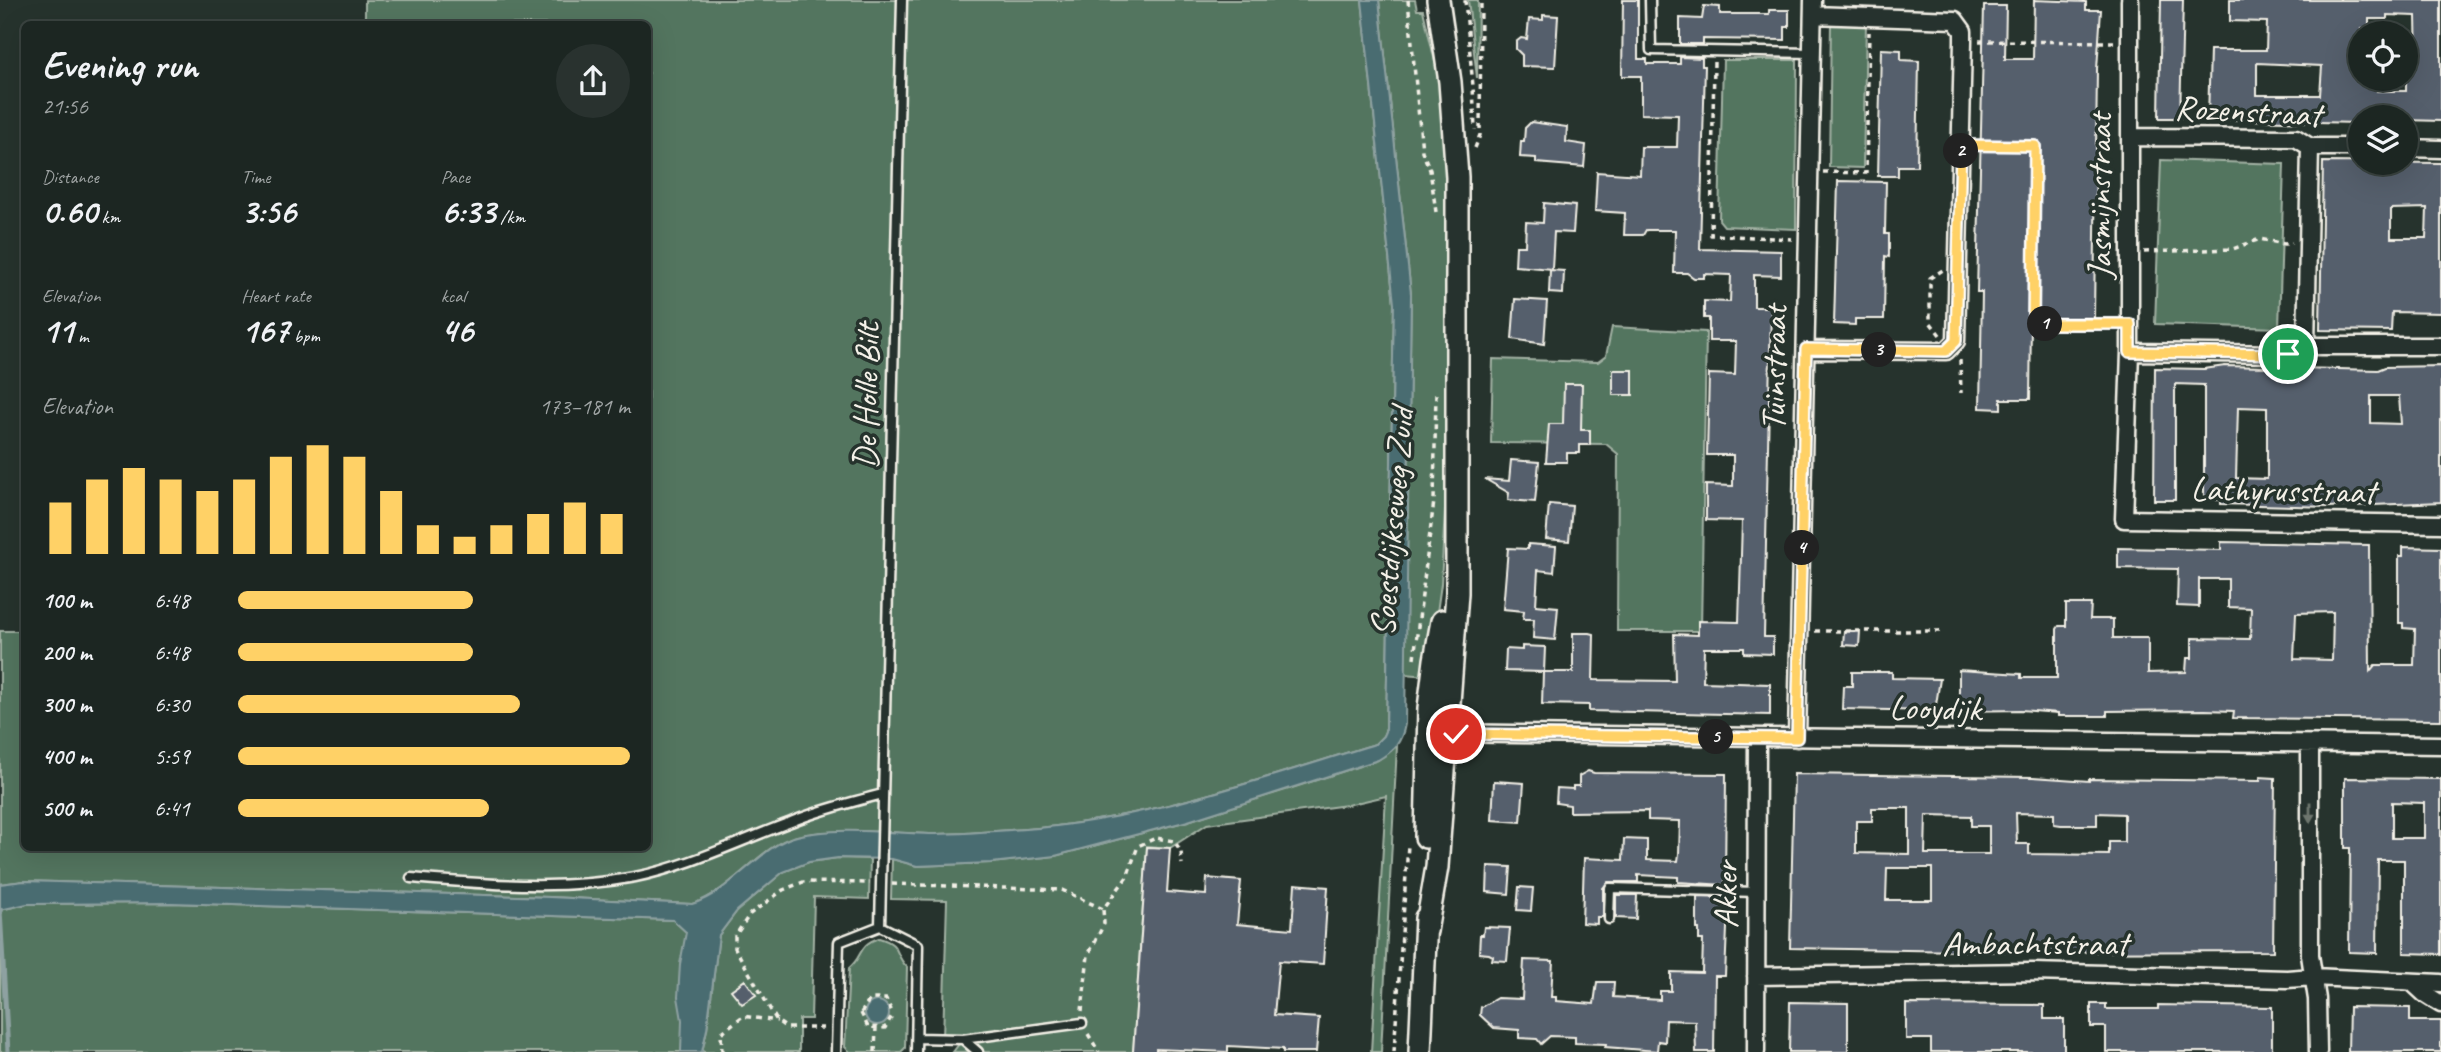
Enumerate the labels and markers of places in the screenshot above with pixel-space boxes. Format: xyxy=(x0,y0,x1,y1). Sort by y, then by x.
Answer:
pin: 2 xyxy=(1944,134,1979,168)
pin: 1 xyxy=(2028,306,2062,342)
pin xyxy=(2258,324,2318,384)
pin: 3 xyxy=(1862,332,1896,368)
pin: 4 xyxy=(1784,530,1820,566)
pin xyxy=(1426,704,1486,764)
pin: 5 xyxy=(1698,720,1734,754)

